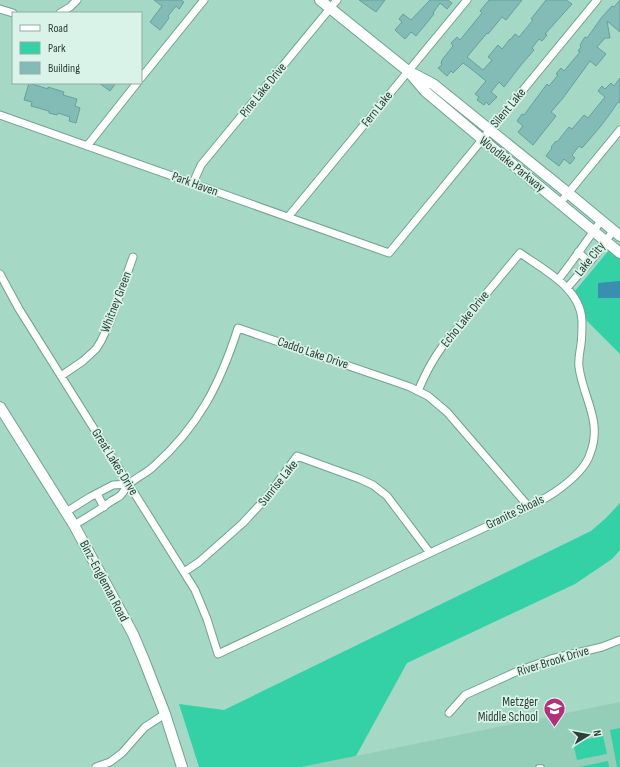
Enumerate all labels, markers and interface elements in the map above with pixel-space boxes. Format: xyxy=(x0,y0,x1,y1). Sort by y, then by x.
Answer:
legend xyxy=(12,12,142,84)
text: Road xyxy=(48,21,68,36)
text: Park xyxy=(48,41,66,56)
street label: Pine Lake Drive xyxy=(236,60,290,120)
text: Building xyxy=(48,61,80,76)
street label: Silent Lake xyxy=(487,85,529,131)
street label: Fern Lake xyxy=(358,88,396,130)
street label: Woodlake Parkway xyxy=(476,133,548,195)
street label: Park Haven xyxy=(170,168,220,200)
street label: Lake City xyxy=(571,239,609,279)
street label: Whitney Green xyxy=(97,269,135,335)
street label: Echo Lake Drive xyxy=(437,288,493,350)
street label: Caddo Lake Drive xyxy=(275,333,351,373)
street label: Great Lakes Drive xyxy=(88,426,142,498)
street label: Sunrise Lake xyxy=(255,457,301,509)
street label: Granite Shoals xyxy=(483,491,547,533)
street label: Binz-Engleman Road xyxy=(76,538,132,624)
street label: River Brook Drive xyxy=(515,642,591,680)
place label: Metzger Middle School xyxy=(478,694,538,725)
school or university icon: Metzger Middle School xyxy=(541,696,567,729)
north arrow xyxy=(568,715,608,755)
text: N xyxy=(590,729,604,737)

